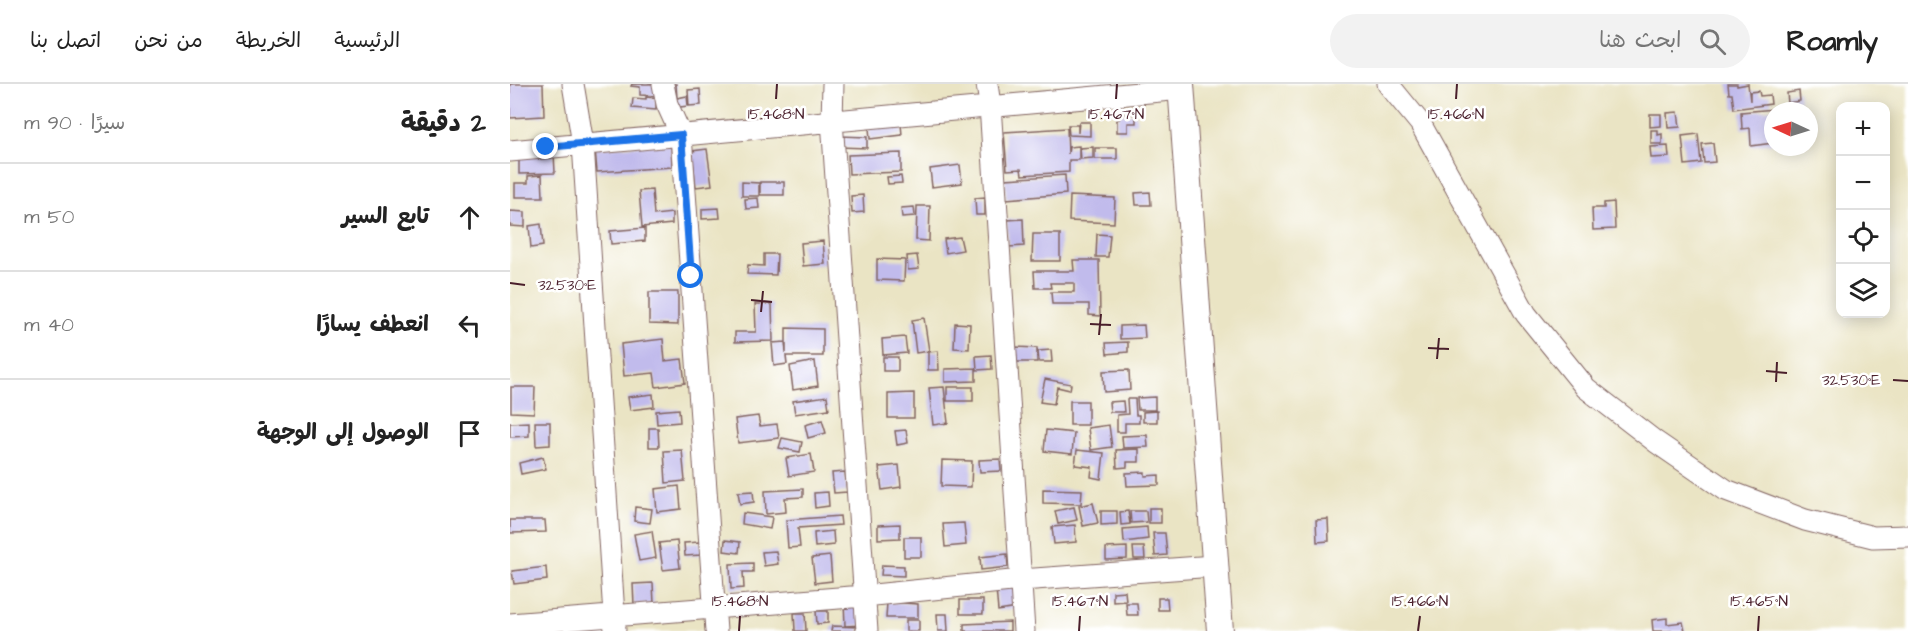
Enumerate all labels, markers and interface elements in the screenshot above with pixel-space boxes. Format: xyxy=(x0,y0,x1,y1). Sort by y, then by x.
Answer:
search box xyxy=(1330,14,1750,68)
text: Roamly xyxy=(1786,22,1878,61)
text: ابحث هنا xyxy=(1599,25,1681,56)
icon: search xyxy=(1696,25,1729,58)
text: اتصل بنا xyxy=(30,26,101,55)
text: من نحن xyxy=(134,26,203,55)
text: الخريطة xyxy=(236,26,301,55)
text: الرئيسية xyxy=(334,26,400,55)
north arrow xyxy=(1764,102,1818,156)
map controls xyxy=(1836,102,1890,318)
button: + xyxy=(1836,102,1890,156)
text: 15.468°N xyxy=(748,104,804,125)
text: 15.467°N xyxy=(1088,104,1144,125)
text: 15.466°N xyxy=(1428,104,1484,125)
text: 2 دقيقة xyxy=(401,105,486,141)
text: سيرًا · 90 m xyxy=(24,109,125,137)
route end xyxy=(532,133,558,159)
button: − xyxy=(1836,156,1890,210)
text: تابع السير xyxy=(342,201,429,232)
icon: ahead xyxy=(453,201,486,234)
text: 50 m xyxy=(24,203,74,231)
button: locate xyxy=(1836,210,1890,264)
route start xyxy=(677,262,703,288)
button: layers xyxy=(1836,264,1890,318)
text: 32.530°E xyxy=(538,275,596,296)
text: انعطف يسارًا xyxy=(316,309,429,340)
icon: left xyxy=(453,309,486,342)
text: 40 m xyxy=(24,311,74,339)
text: 32.530°E xyxy=(1822,370,1880,391)
text: الوصول إلى الوجهة xyxy=(257,417,429,448)
icon: arrive xyxy=(453,417,486,450)
text: 15.468°N xyxy=(712,591,768,612)
text: 15.467°N xyxy=(1052,591,1108,612)
text: 15.466°N xyxy=(1392,591,1448,612)
text: 15.465°N xyxy=(1730,591,1788,612)

